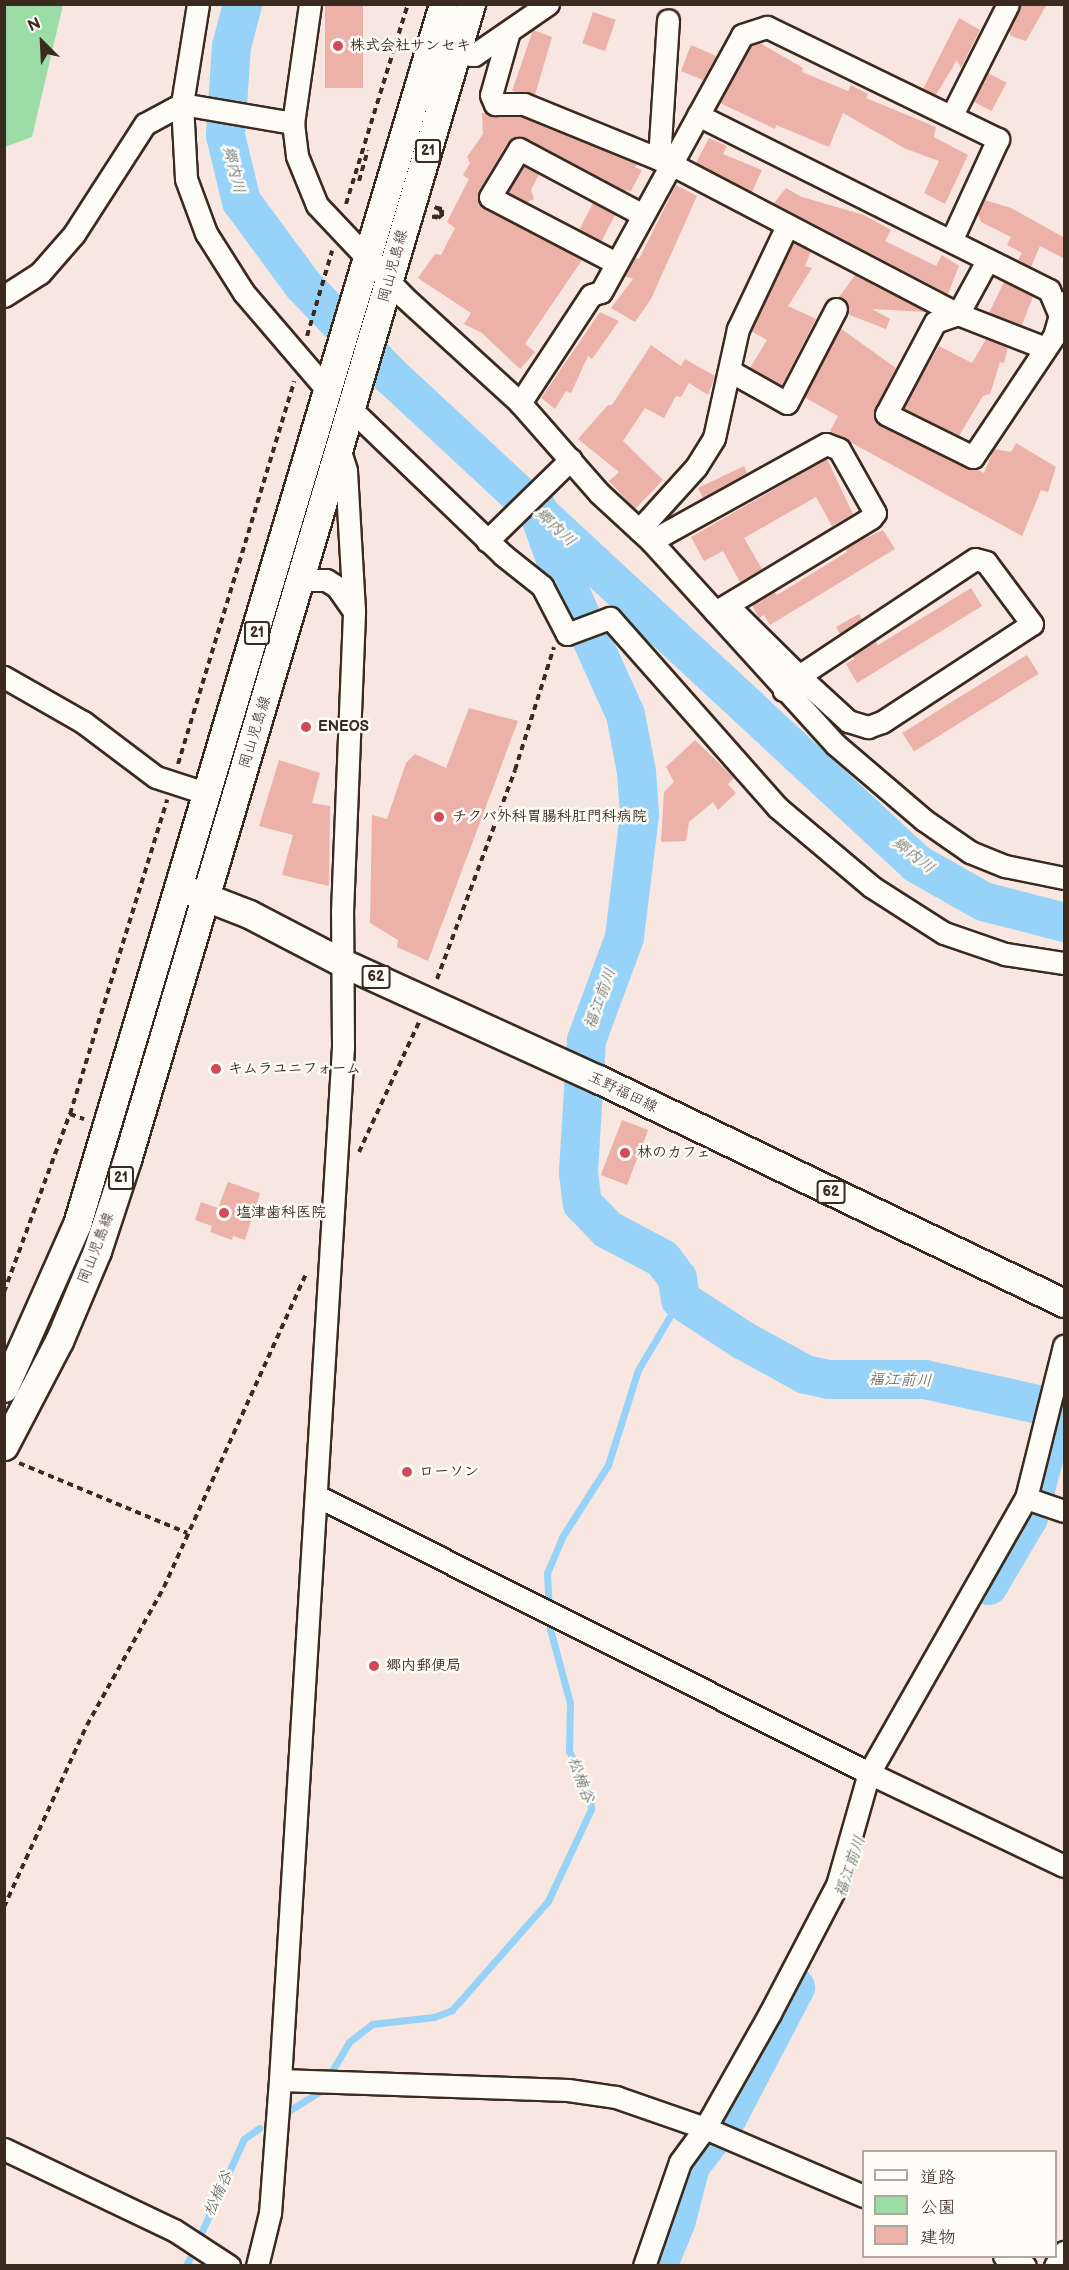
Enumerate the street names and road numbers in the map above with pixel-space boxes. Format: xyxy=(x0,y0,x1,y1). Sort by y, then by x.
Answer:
road number: 21 xyxy=(414,140,442,162)
street label: 岡山児島線 xyxy=(375,227,411,305)
road number: 21 xyxy=(244,622,270,644)
street label: 岡山児島線 xyxy=(235,694,275,770)
road number: 62 xyxy=(361,966,391,988)
street label: 玉野福田線 xyxy=(585,1067,661,1117)
road number: 21 xyxy=(108,1167,134,1189)
road number: 62 xyxy=(816,1181,846,1203)
street label: 岡山児島線 xyxy=(74,1210,118,1286)

